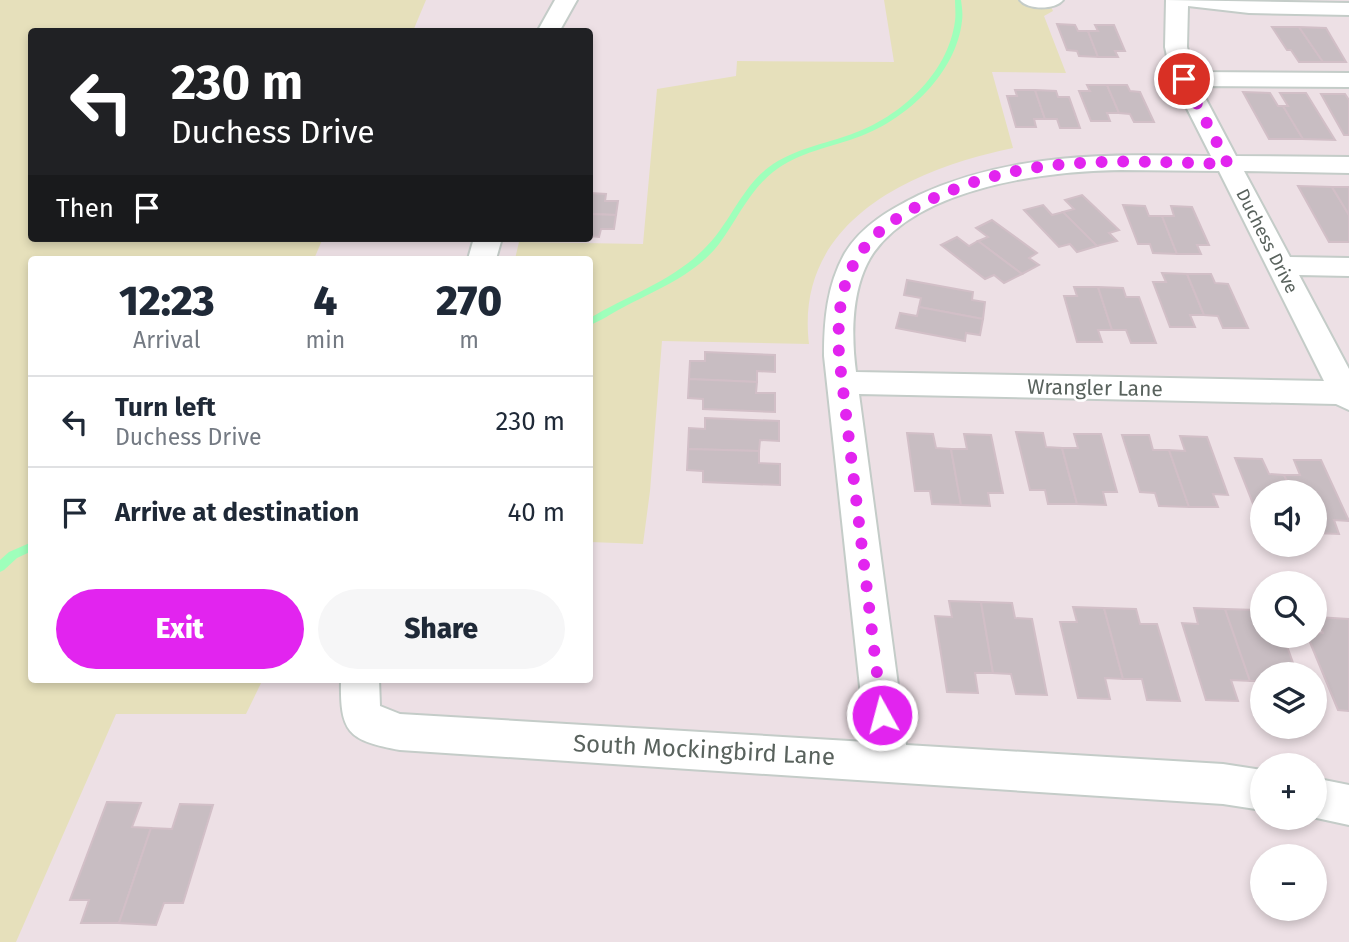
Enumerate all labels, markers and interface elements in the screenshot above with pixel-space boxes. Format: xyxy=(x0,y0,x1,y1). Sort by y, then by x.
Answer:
pin xyxy=(1154,49,1214,109)
text: 230 m xyxy=(171,53,303,112)
icon: left xyxy=(56,56,147,147)
icon: arrive xyxy=(1165,60,1203,98)
text: Duchess Drive xyxy=(171,113,375,151)
street label: Duchess Drive xyxy=(1231,185,1303,297)
icon: arrive xyxy=(128,189,166,227)
text: Then xyxy=(56,193,114,224)
text: 12:23 xyxy=(119,276,215,326)
text: 4 xyxy=(313,276,337,326)
text: 270 xyxy=(436,276,502,326)
text: Arrival xyxy=(133,326,200,354)
text: min xyxy=(306,326,345,354)
text: m xyxy=(459,326,479,354)
street label: Wrangler Lane xyxy=(1027,374,1163,402)
text: Turn left xyxy=(115,392,216,423)
icon: left xyxy=(56,403,94,441)
text: 230 m xyxy=(496,406,565,437)
text: Duchess Drive xyxy=(115,423,262,451)
map controls xyxy=(1250,480,1327,921)
button: sound xyxy=(1250,480,1327,557)
icon: arrive xyxy=(56,494,94,532)
text: Arrive at destination xyxy=(115,497,359,528)
text: 40 m xyxy=(507,497,565,528)
button: search xyxy=(1250,571,1327,648)
button: Exit xyxy=(56,589,304,669)
button: Share xyxy=(318,589,565,669)
button: layers xyxy=(1250,662,1327,739)
position arrow xyxy=(845,678,919,752)
street label: South Mockingbird Lane xyxy=(572,729,836,771)
button: + xyxy=(1250,753,1327,830)
button: − xyxy=(1250,844,1327,921)

